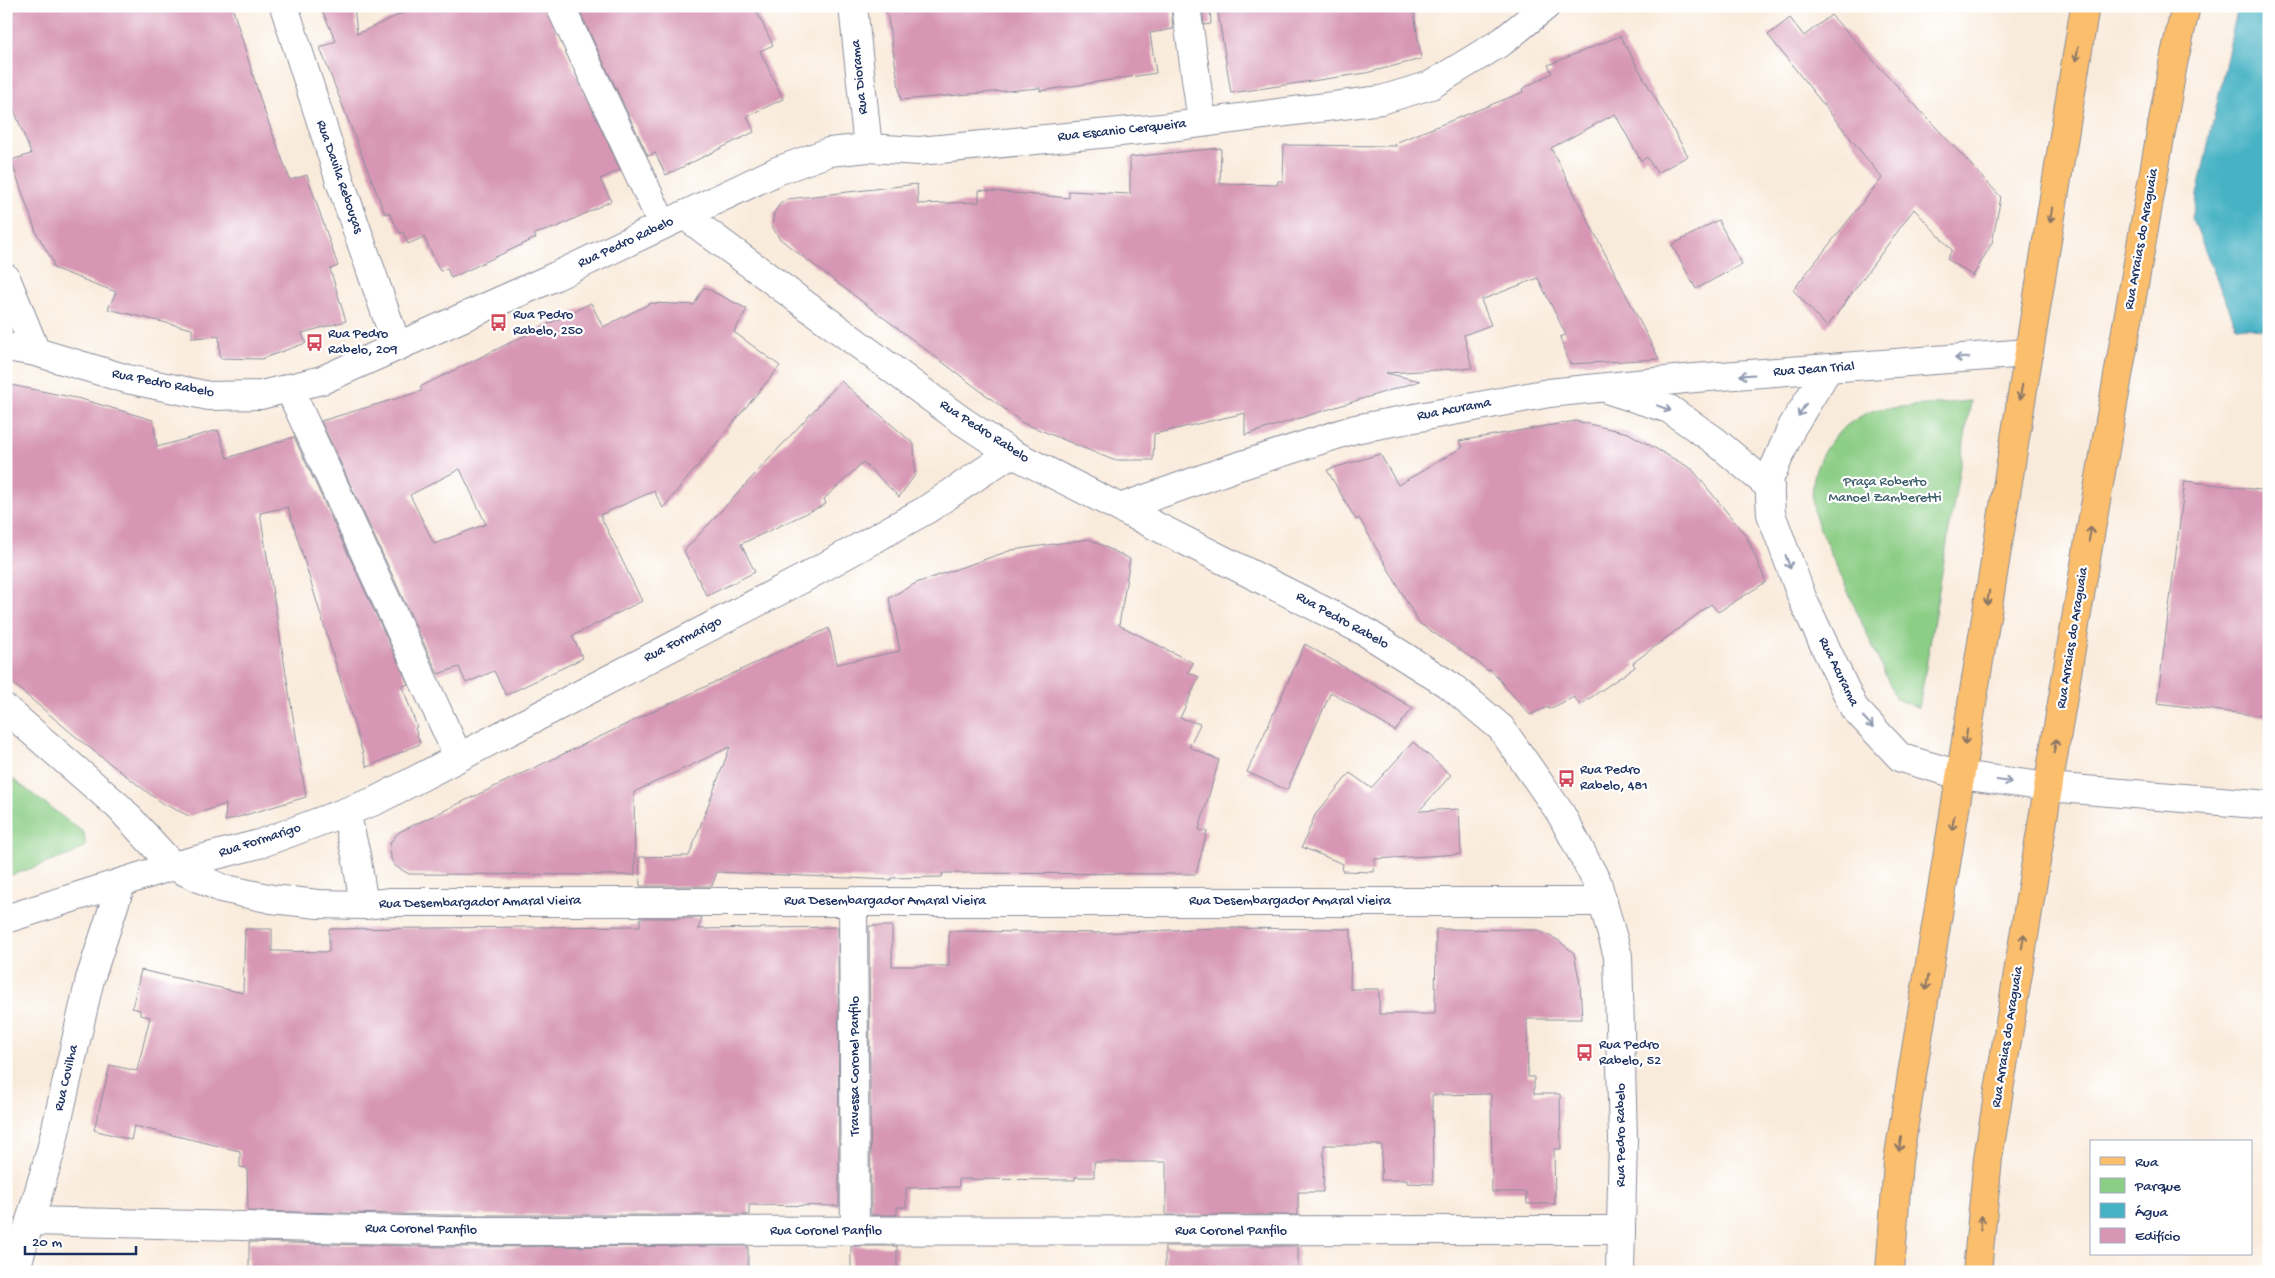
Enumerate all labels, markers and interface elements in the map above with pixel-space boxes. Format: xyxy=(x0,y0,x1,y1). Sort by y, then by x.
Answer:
street label: Rua Diorama xyxy=(848,38,872,115)
one-way arrow xyxy=(2072,46,2082,62)
street label: Rua Escanio Cerqueira xyxy=(1057,116,1188,146)
street label: Rua Davila Rebouças xyxy=(312,118,367,237)
street label: Rua Arraias do Araguaia xyxy=(2121,166,2163,311)
one-way arrow xyxy=(2045,206,2055,222)
street label: Rua Pedro Rabelo xyxy=(575,213,677,273)
place label: Rua Pedro Rabelo, 250 xyxy=(513,307,583,340)
bus stop icon: Rua Pedro Rabelo, 250 xyxy=(489,313,509,333)
place label: Rua Pedro Rabelo, 209 xyxy=(328,326,398,359)
bus stop icon: Rua Pedro Rabelo, 209 xyxy=(304,332,324,352)
one-way arrow xyxy=(1954,354,1970,363)
street label: Rua Jean Trial xyxy=(1773,359,1855,381)
street label: Rua Pedro Rabelo xyxy=(110,366,216,402)
one-way arrow xyxy=(1739,370,1755,379)
one-way arrow xyxy=(2015,384,2025,400)
street label: Rua Acurama xyxy=(1416,394,1494,426)
street label: Rua Pedro Rabelo xyxy=(936,397,1032,467)
one-way arrow xyxy=(1797,402,1807,416)
one-way arrow xyxy=(1656,404,1671,413)
park label: Praça Roberto Manoel Zamberetti xyxy=(1828,474,1942,507)
one-way arrow xyxy=(2085,527,2095,543)
one-way arrow xyxy=(1784,553,1793,569)
street label: Rua Arraias do Araguaia xyxy=(2053,565,2093,710)
street label: Rua Pedro Rabelo xyxy=(1293,588,1391,654)
one-way arrow xyxy=(1983,590,1993,606)
street label: Rua Formarigo xyxy=(641,613,725,667)
street label: Rua Acurama xyxy=(1814,635,1863,711)
one-way arrow xyxy=(1862,716,1873,729)
one-way arrow xyxy=(1961,729,1971,745)
one-way arrow xyxy=(2050,739,2060,755)
place label: Rua Pedro Rabelo, 481 xyxy=(1580,762,1648,795)
bus stop icon: Rua Pedro Rabelo, 481 xyxy=(1556,768,1576,788)
one-way arrow xyxy=(1996,776,2012,786)
one-way arrow xyxy=(1947,815,1957,831)
street label: Rua Formarigo xyxy=(217,820,303,862)
street label: Rua Desembargador Amaral Vieira xyxy=(379,893,582,913)
street label: Rua Desembargador Amaral Vieira xyxy=(784,893,987,910)
street label: Rua Desembargador Amaral Vieira xyxy=(1189,893,1392,910)
one-way arrow xyxy=(2019,934,2029,950)
street label: Rua Arraias do Araguaia xyxy=(1988,964,2028,1109)
one-way arrow xyxy=(1921,975,1931,991)
street label: Travessa Coronel Panfilo xyxy=(847,996,864,1137)
place label: Rua Pedro Rabelo, 52 xyxy=(1599,1037,1661,1070)
street label: Rua Covilha xyxy=(51,1042,83,1113)
bus stop icon: Rua Pedro Rabelo, 52 xyxy=(1575,1043,1595,1063)
street label: Rua Pedro Rabelo xyxy=(1613,1083,1630,1187)
one-way arrow xyxy=(1895,1135,1905,1151)
legend xyxy=(2090,1140,2252,1256)
text: Rua xyxy=(2135,1154,2159,1172)
text: Parque xyxy=(2134,1178,2181,1196)
text: Água xyxy=(2135,1204,2168,1222)
one-way arrow xyxy=(1976,1215,1986,1231)
street label: Rua Coronel Panfilo xyxy=(365,1221,477,1239)
scale bar xyxy=(25,1223,136,1255)
street label: Rua Coronel Panfilo xyxy=(770,1223,882,1240)
street label: Rua Coronel Panfilo xyxy=(1175,1223,1287,1240)
text: Edifício xyxy=(2135,1228,2181,1246)
text: 20 m xyxy=(32,1234,62,1252)

